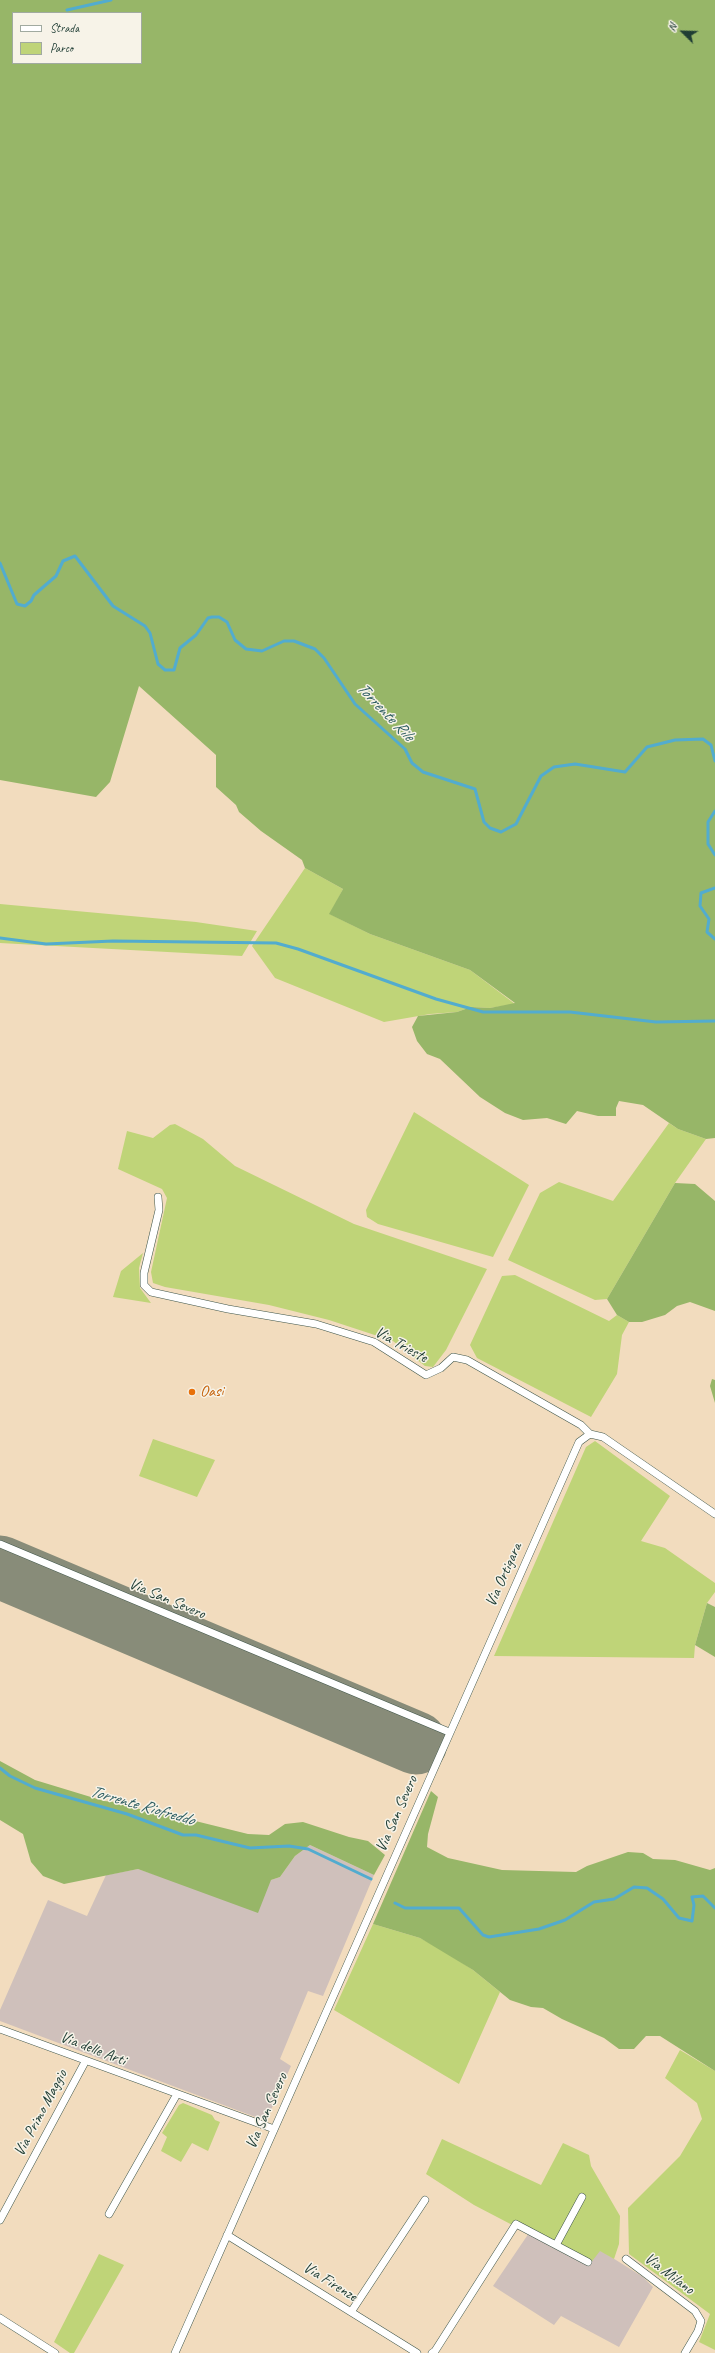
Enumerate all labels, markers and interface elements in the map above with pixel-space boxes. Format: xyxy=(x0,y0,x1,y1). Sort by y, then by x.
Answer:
legend xyxy=(12,12,142,64)
north arrow xyxy=(663,12,703,52)
text: Strada xyxy=(50,20,79,36)
text: N xyxy=(664,21,680,33)
text: Parco xyxy=(50,40,73,56)
water label: Torrente Rile xyxy=(352,678,418,746)
street label: Via Trieste xyxy=(371,1323,431,1367)
place label: Oasi xyxy=(200,1382,223,1402)
marker: Oasi xyxy=(187,1387,197,1397)
street label: Via Ortigara xyxy=(481,1540,527,1610)
street label: Via San Severo xyxy=(126,1574,208,1624)
street label: Via San Severo xyxy=(372,1773,422,1855)
water label: Torrente Riofreddo xyxy=(88,1781,196,1831)
street label: Via delle Arti xyxy=(57,2028,129,2070)
street label: Via Primo Maggio xyxy=(10,2066,72,2160)
street label: Via San Severo xyxy=(242,2070,292,2152)
street label: Via Milano xyxy=(640,2249,698,2299)
street label: Via Firenze xyxy=(299,2258,361,2306)

